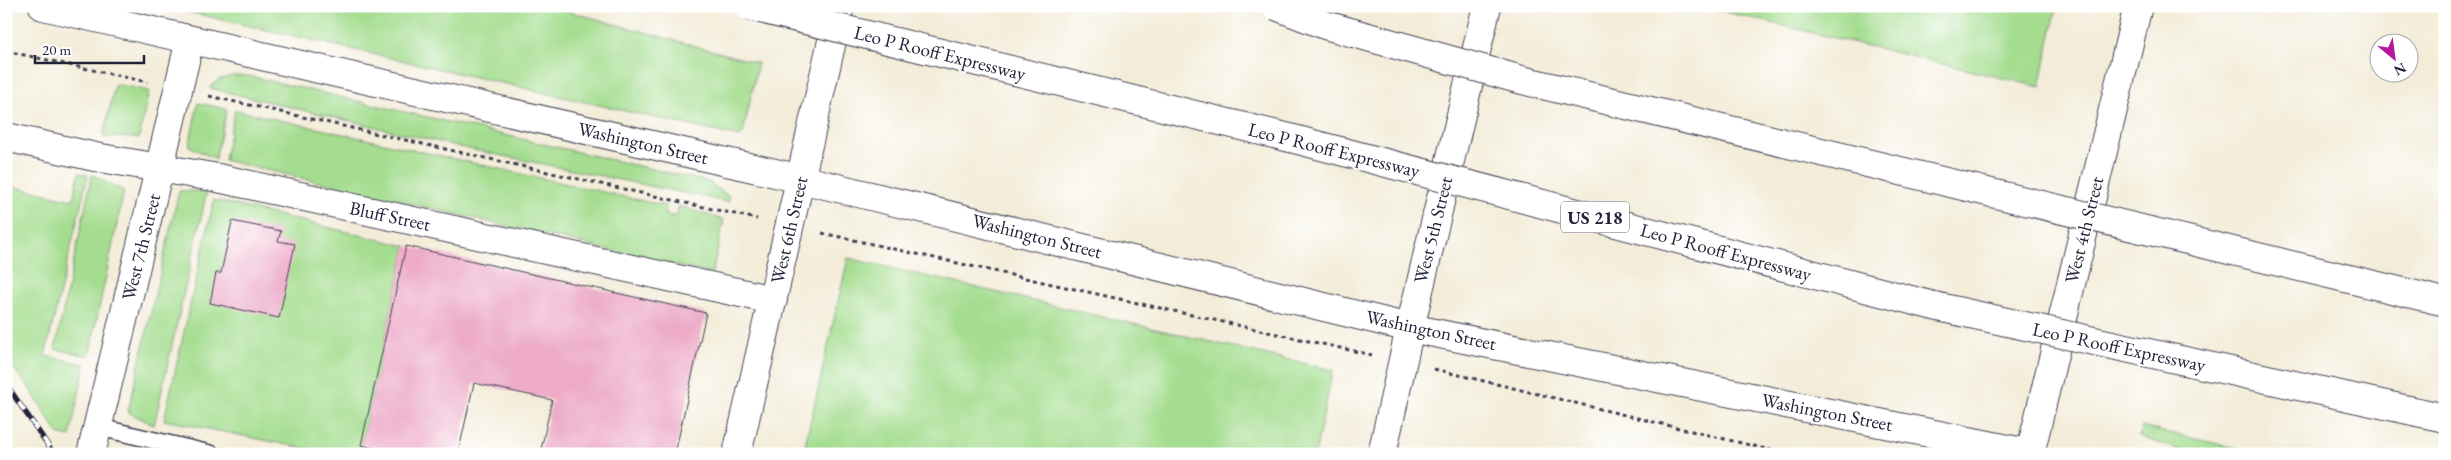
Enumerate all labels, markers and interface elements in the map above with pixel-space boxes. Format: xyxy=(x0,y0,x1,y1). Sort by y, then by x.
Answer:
street label: Leo P Rooff Expressway xyxy=(852,20,1029,87)
scale bar xyxy=(35,32,144,64)
north arrow xyxy=(2368,32,2418,82)
text: 20 m xyxy=(42,40,71,59)
text: N xyxy=(2390,59,2410,80)
street label: Washington Street xyxy=(575,116,711,170)
street label: Leo P Rooff Expressway xyxy=(1246,117,1423,184)
street label: West 6th Street xyxy=(765,174,813,286)
street label: West 5th Street xyxy=(1408,174,1458,286)
street label: West 4th Street xyxy=(2059,174,2109,286)
street label: West 7th Street xyxy=(116,191,166,303)
street label: Bluff Street xyxy=(347,195,433,237)
road number: US 218 xyxy=(1561,202,1629,232)
street label: Washington Street xyxy=(969,208,1105,264)
street label: Leo P Rooff Expressway xyxy=(1638,217,1815,287)
street label: Washington Street xyxy=(1363,304,1499,356)
street label: Leo P Rooff Expressway xyxy=(2030,316,2208,378)
street label: Washington Street xyxy=(1759,387,1895,437)

